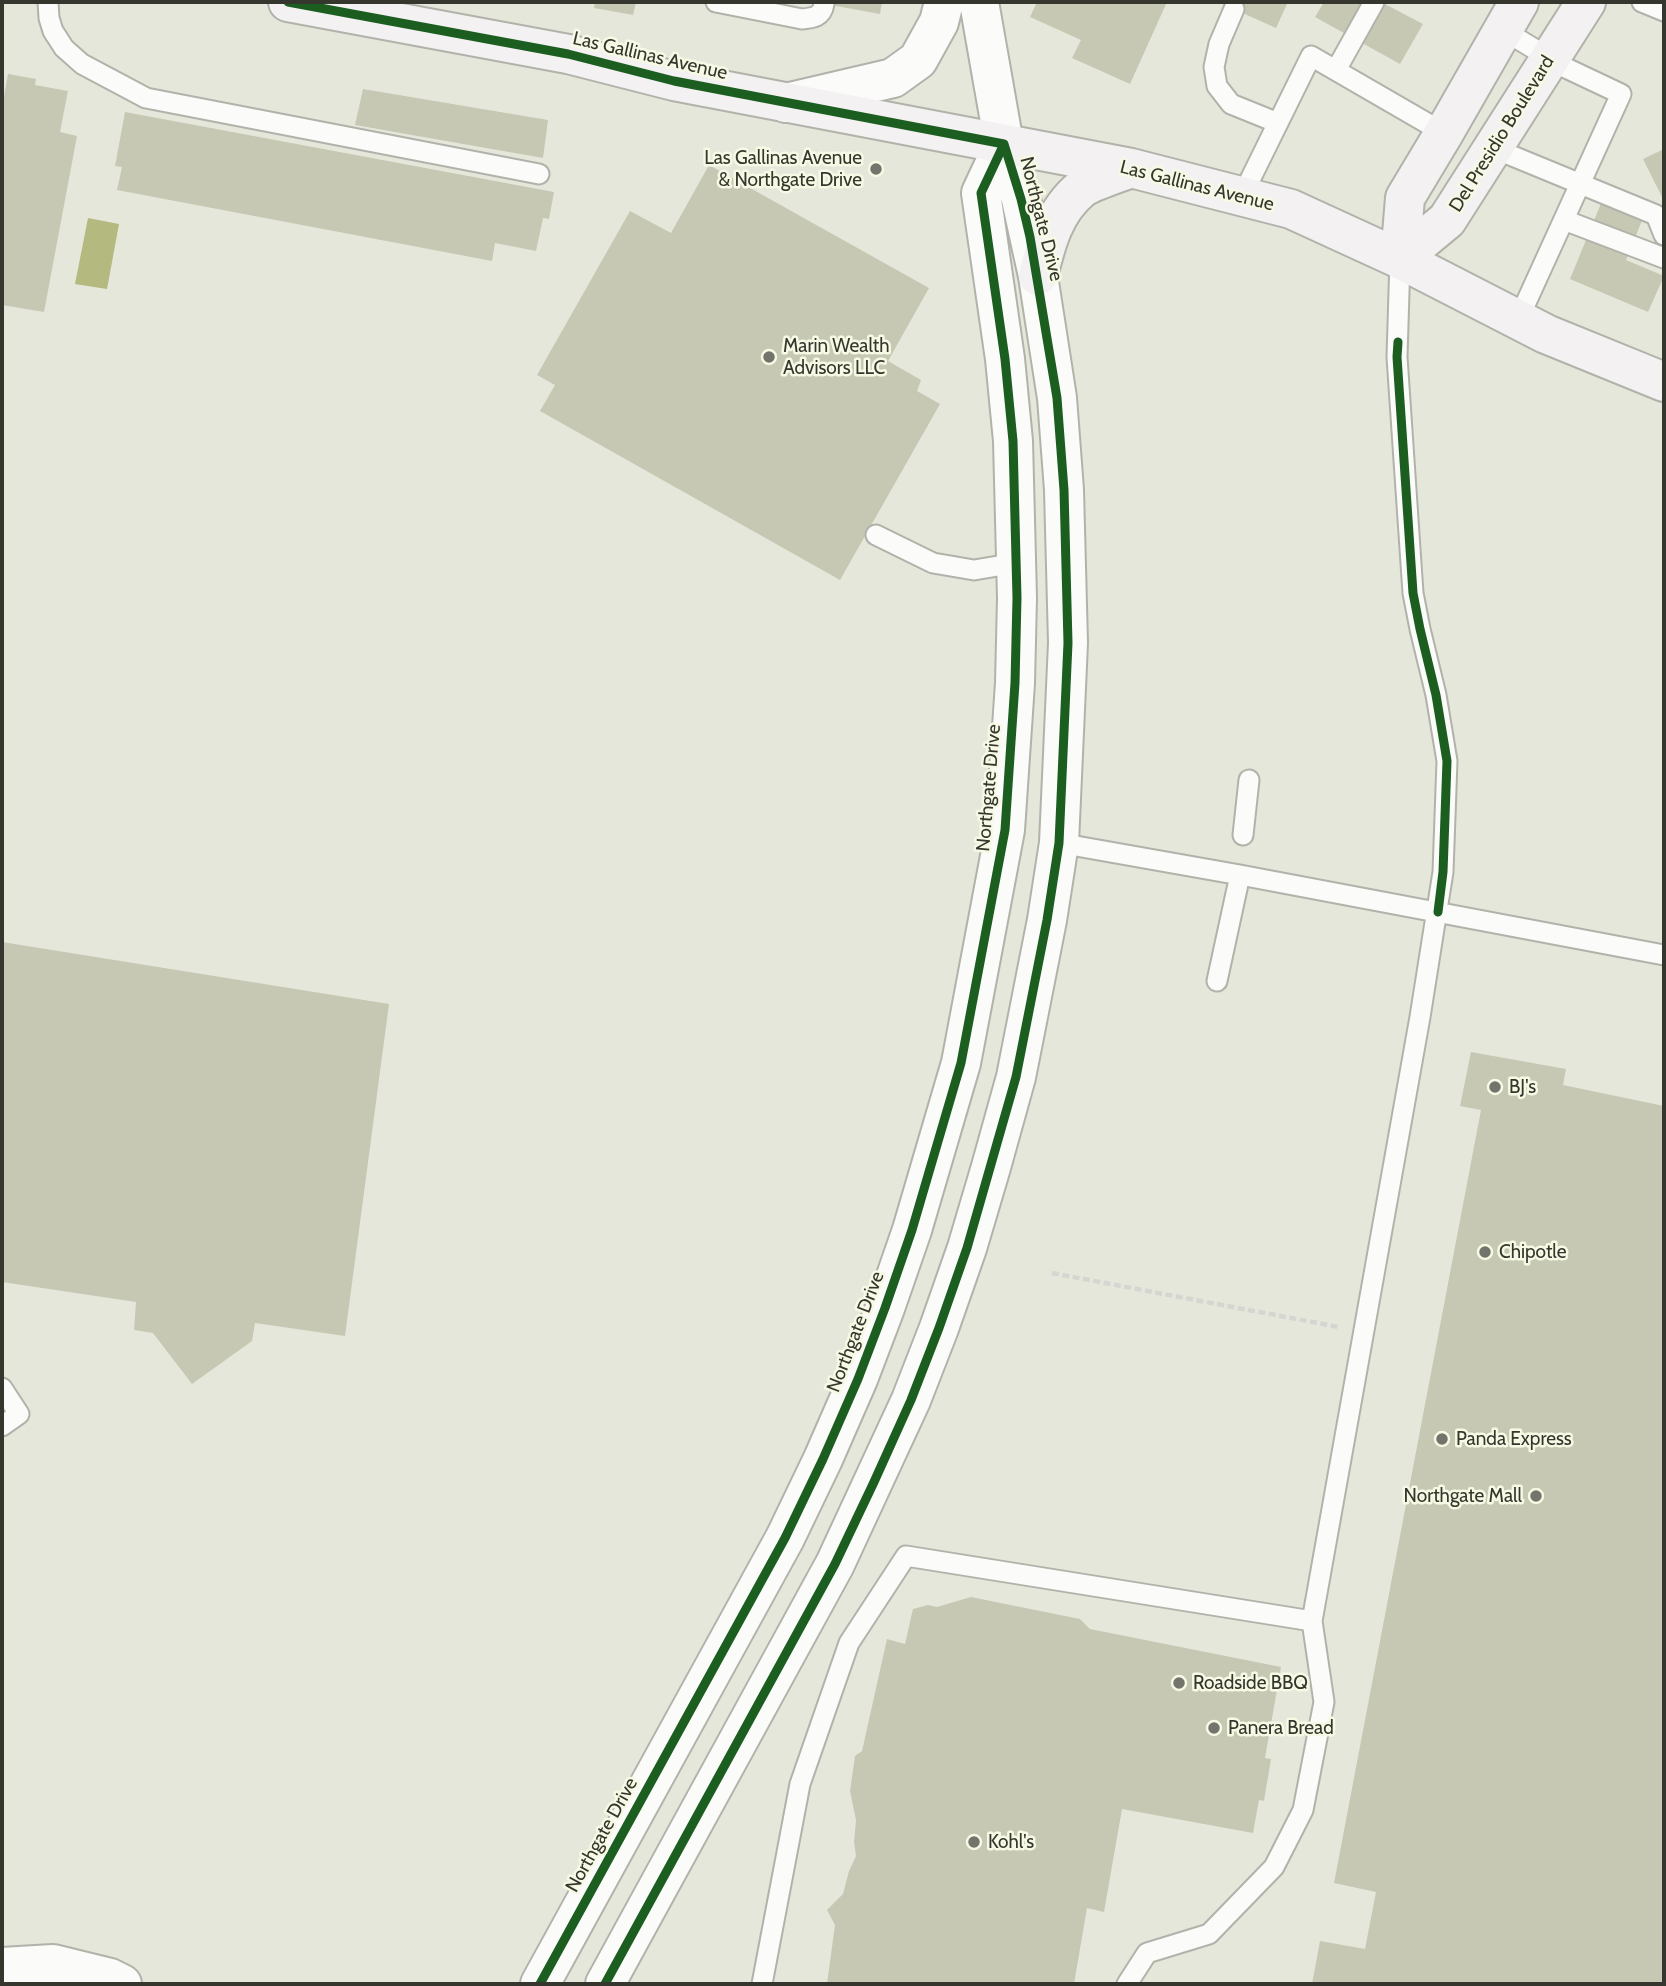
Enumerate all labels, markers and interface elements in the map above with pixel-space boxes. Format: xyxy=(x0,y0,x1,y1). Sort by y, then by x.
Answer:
street label: Las Gallinas Avenue xyxy=(571,27,729,85)
street label: Del Presidio Boulevard xyxy=(1445,52,1559,216)
place label: Las Gallinas Avenue & Northgate Drive xyxy=(704,147,862,191)
street label: Northgate Drive xyxy=(1015,154,1067,284)
street label: Las Gallinas Avenue xyxy=(1118,156,1276,216)
marker: Las Gallinas Avenue & Northgate Drive xyxy=(868,161,884,177)
place label: Marin Wealth Advisors LLC xyxy=(783,335,890,379)
marker: Marin Wealth Advisors LLC xyxy=(761,349,777,365)
street label: Northgate Drive xyxy=(972,723,1006,853)
place label: BJ's xyxy=(1509,1076,1536,1098)
marker: BJ's xyxy=(1487,1079,1503,1095)
place label: Chipotle xyxy=(1499,1241,1566,1263)
marker: Chipotle xyxy=(1477,1244,1493,1260)
street label: Northgate Drive xyxy=(822,1268,890,1396)
place label: Panda Express xyxy=(1456,1428,1572,1450)
marker: Panda Express xyxy=(1434,1431,1450,1447)
place label: Northgate Mall xyxy=(1404,1485,1522,1507)
marker: Northgate Mall xyxy=(1528,1488,1544,1504)
place label: Roadside BBQ xyxy=(1193,1672,1308,1694)
marker: Roadside BBQ xyxy=(1171,1675,1187,1691)
place label: Panera Bread xyxy=(1228,1717,1334,1739)
marker: Panera Bread xyxy=(1206,1720,1222,1736)
street label: Northgate Drive xyxy=(561,1774,643,1896)
place label: Kohl's xyxy=(988,1831,1034,1853)
marker: Kohl's xyxy=(966,1834,982,1850)

